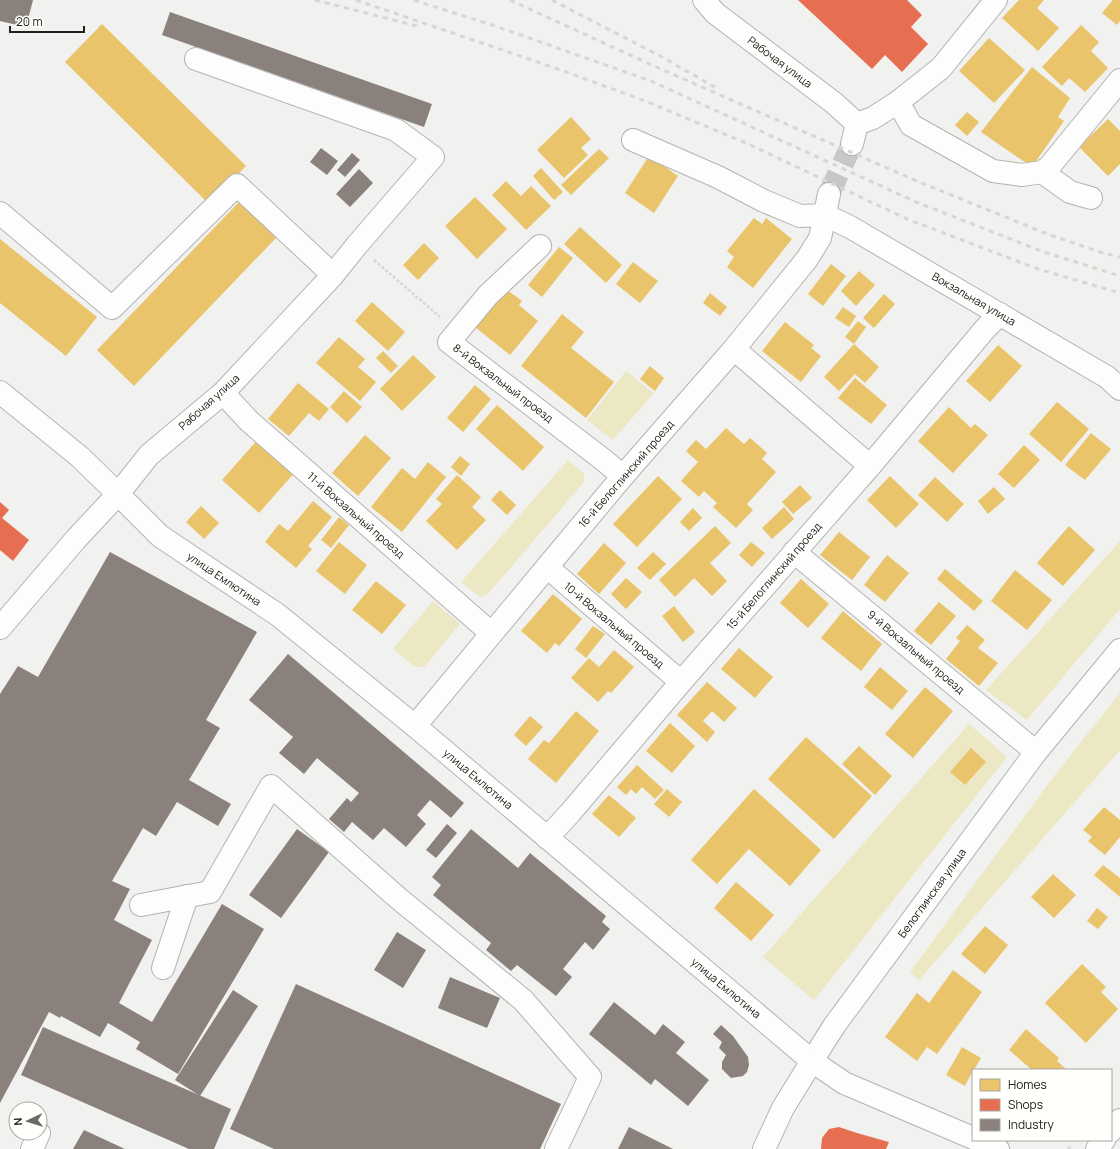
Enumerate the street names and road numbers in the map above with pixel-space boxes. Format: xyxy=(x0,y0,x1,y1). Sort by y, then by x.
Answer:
street label: Рабочая улица xyxy=(745,32,816,91)
street label: Вокзальная улица xyxy=(930,268,1019,329)
street label: 8-й Вокзальный проезд xyxy=(450,340,557,426)
street label: Рабочая улица xyxy=(175,370,242,433)
street label: 16-й Белоглинский проезд xyxy=(575,416,677,531)
street label: 11-й Вокзальный проезд xyxy=(305,468,408,561)
street label: 15-й Белоглинский проезд xyxy=(723,519,825,633)
street label: улица Емлютина xyxy=(184,548,264,609)
street label: 10-й Вокзальный проезд xyxy=(561,578,668,671)
street label: 9-й Вокзальный проезд xyxy=(865,607,968,697)
street label: улица Емлютина xyxy=(440,745,516,812)
street label: Белоглинская улица xyxy=(894,845,969,940)
street label: улица Емлютина xyxy=(688,954,764,1021)

